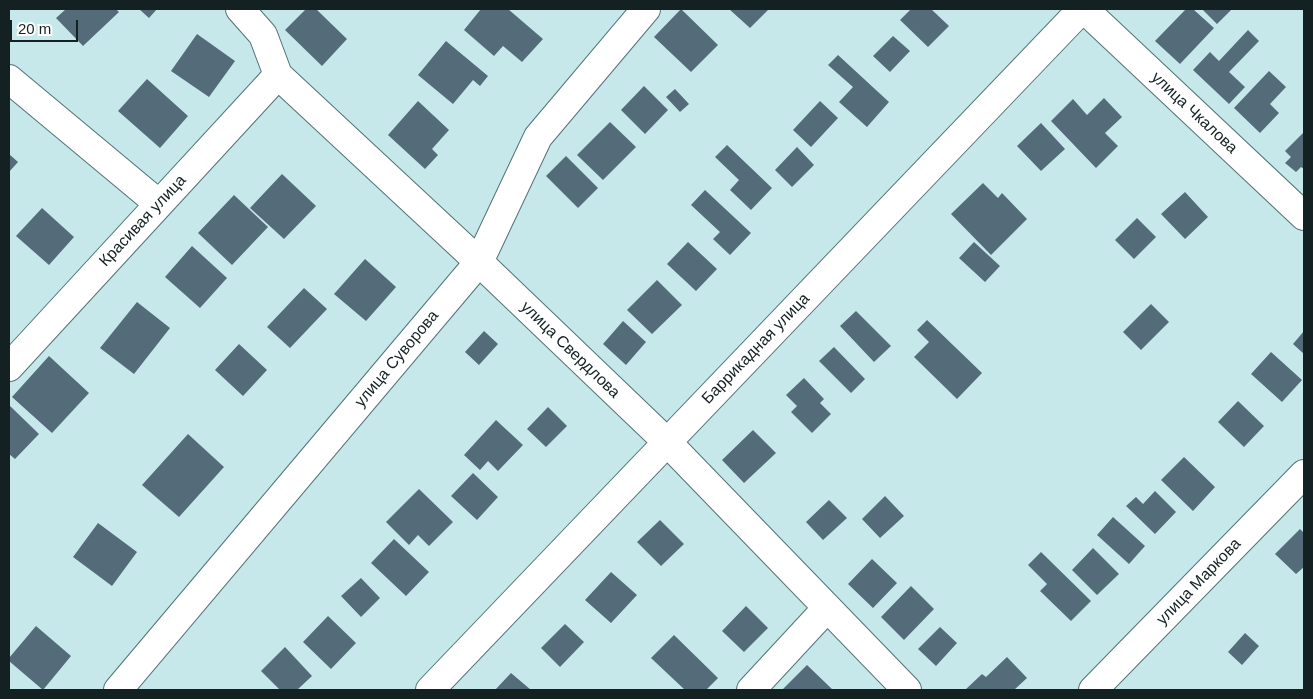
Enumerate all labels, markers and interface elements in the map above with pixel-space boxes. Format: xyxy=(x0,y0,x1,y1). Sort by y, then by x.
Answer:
scale bar xyxy=(12,10,80,42)
text: 20 m xyxy=(18,20,51,37)
street label: улица Чкалова xyxy=(1147,68,1241,158)
street label: Красивая улица xyxy=(96,171,190,271)
street label: Баррикадная улица xyxy=(698,290,814,408)
street label: улица Свердлова xyxy=(516,298,624,402)
street label: улица Суворова xyxy=(351,307,443,411)
street label: улица Маркова xyxy=(1153,535,1245,629)

